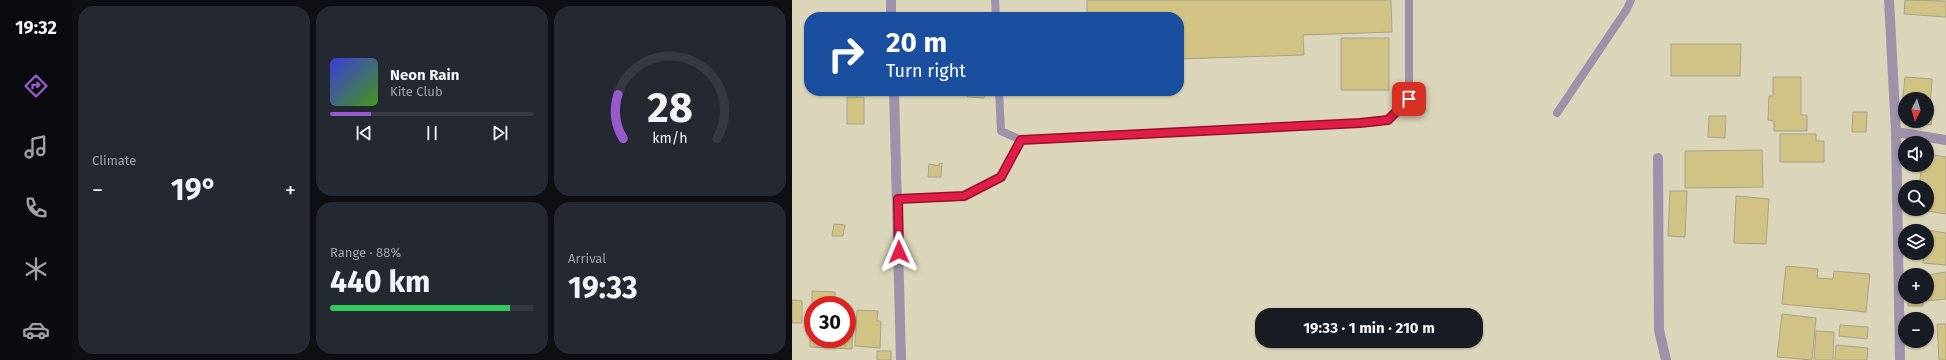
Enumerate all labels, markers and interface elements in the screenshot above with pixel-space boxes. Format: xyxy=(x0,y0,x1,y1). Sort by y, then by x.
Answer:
text: 19:32 xyxy=(15,17,57,39)
text: 20 m xyxy=(886,26,947,59)
icon: right xyxy=(820,28,872,80)
text: Turn right xyxy=(886,60,966,82)
text: Neon Rain xyxy=(390,66,459,84)
icon: directions xyxy=(22,72,50,100)
pin xyxy=(1392,82,1426,116)
text: 28 xyxy=(647,83,693,133)
text: Kite Club xyxy=(390,84,443,99)
icon: arrive xyxy=(1398,88,1420,110)
north arrow xyxy=(1898,92,1934,128)
map controls xyxy=(1898,92,1934,348)
icon: previous xyxy=(353,122,375,144)
icon: pause xyxy=(421,122,443,144)
icon: next xyxy=(489,122,511,144)
text: km/h xyxy=(652,130,688,147)
icon: music xyxy=(22,133,50,161)
button: sound xyxy=(1898,136,1934,172)
text: Climate xyxy=(92,153,136,168)
text: 19° xyxy=(171,172,217,208)
text: − xyxy=(92,177,103,204)
text: + xyxy=(285,177,296,204)
button: search xyxy=(1898,180,1934,216)
icon: phone xyxy=(22,194,50,222)
button: layers xyxy=(1898,224,1934,260)
position arrow xyxy=(878,231,920,273)
text: Range · 88% xyxy=(330,245,401,260)
text: Arrival xyxy=(568,251,606,266)
icon: climate xyxy=(22,255,50,283)
text: 440 km xyxy=(330,264,430,300)
button: + xyxy=(1898,268,1934,304)
text: 19:33 xyxy=(568,270,638,306)
speed limit sign: 30 xyxy=(804,296,856,348)
button: − xyxy=(1898,312,1934,348)
icon: car xyxy=(22,316,50,344)
text: 19:33 · 1 min · 210 m xyxy=(1303,319,1435,337)

